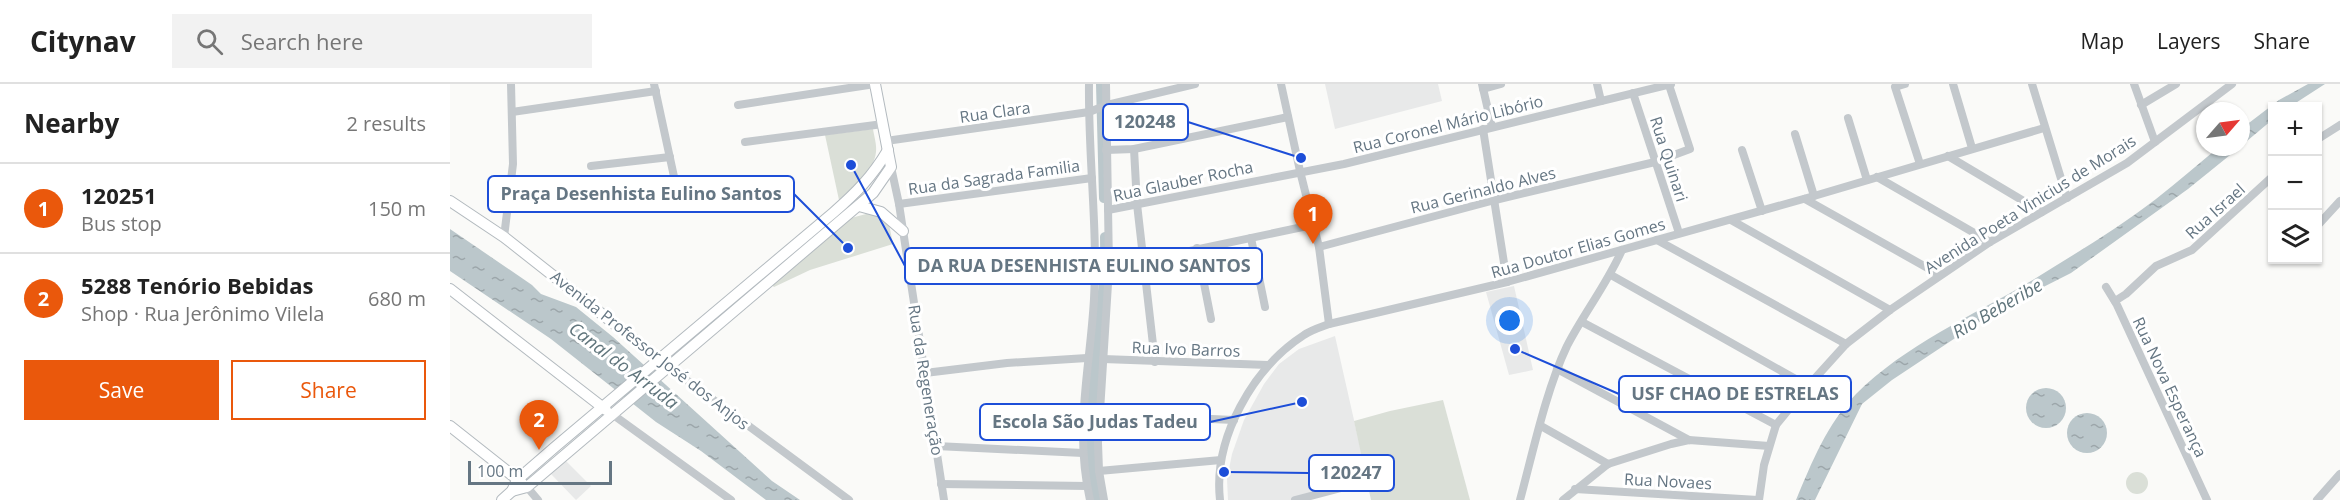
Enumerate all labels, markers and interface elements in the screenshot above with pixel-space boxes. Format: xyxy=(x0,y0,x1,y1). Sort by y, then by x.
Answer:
search box xyxy=(172,14,592,68)
text: Citynav xyxy=(30,22,136,60)
icon: search xyxy=(193,25,226,58)
text: Search here xyxy=(241,26,363,56)
text: Map xyxy=(2081,27,2124,55)
text: Layers xyxy=(2157,27,2221,55)
text: Share xyxy=(2254,27,2310,55)
street label: Rua Coronel Mário Libório xyxy=(1351,90,1545,158)
street label: Rua Clara xyxy=(958,96,1032,128)
north arrow xyxy=(2196,102,2250,156)
map controls xyxy=(2268,102,2322,264)
button: + xyxy=(2268,102,2322,156)
callout: 120248 xyxy=(1103,104,1188,140)
text: Nearby xyxy=(24,105,119,141)
text: 120248 xyxy=(1114,109,1176,133)
text: 2 results xyxy=(346,110,426,137)
street label: Rua Quinari xyxy=(1645,114,1693,204)
street label: Avenida Poeta Vinicius de Morais xyxy=(1920,130,2140,278)
street label: Rua da Sagrada Familia xyxy=(907,154,1081,200)
street label: Rua Glauber Rocha xyxy=(1111,155,1255,207)
button: − xyxy=(2268,156,2322,210)
street label: Rua Gerinaldo Alves xyxy=(1408,161,1558,219)
callout: Praça Desenhista Eulino Santos xyxy=(488,176,794,212)
street label: Rua Israel xyxy=(2180,178,2250,244)
text: 120251 xyxy=(81,180,156,210)
text: Praça Desenhista Eulino Santos xyxy=(500,181,782,205)
pin: 1 xyxy=(1294,194,1332,244)
text: 1 xyxy=(38,195,49,222)
text: 150 m xyxy=(368,195,426,222)
text: Bus stop xyxy=(81,210,162,237)
button: layers xyxy=(2268,210,2322,264)
street label: Rua Doutor Elias Gomes xyxy=(1488,213,1668,283)
callout: DA RUA DESENHISTA EULINO SANTOS xyxy=(905,248,1262,284)
text: DA RUA DESENHISTA EULINO SANTOS xyxy=(917,253,1251,277)
street label: Avenida Professor José dos Anjos xyxy=(546,265,754,435)
text: 5288 Tenório Bebidas xyxy=(81,270,313,300)
water label: Rio Beberibe xyxy=(1948,273,2046,343)
text: 2 xyxy=(38,285,49,312)
text: 680 m xyxy=(368,285,426,312)
text: Shop · Rua Jerônimo Vilela xyxy=(81,300,324,327)
street label: Rua da Regeneração xyxy=(903,303,949,457)
your location xyxy=(1495,306,1524,335)
street label: Rua Nova Esperança xyxy=(2128,313,2212,461)
water label: Canal do Arruda xyxy=(564,316,684,414)
street label: Rua Ivo Barros xyxy=(1131,336,1241,362)
button: Save xyxy=(24,360,219,420)
button: Share xyxy=(231,360,426,420)
callout: USF CHAO DE ESTRELAS xyxy=(1619,376,1851,412)
text: USF CHAO DE ESTRELAS xyxy=(1631,381,1839,405)
pin: 2 xyxy=(520,400,559,450)
callout: Escola São Judas Tadeu xyxy=(980,404,1210,440)
text: Escola São Judas Tadeu xyxy=(992,409,1198,433)
callout: 120247 xyxy=(1309,455,1394,491)
scale bar xyxy=(468,458,612,486)
text: 100 m xyxy=(477,460,523,482)
text: 120247 xyxy=(1320,460,1382,484)
street label: Rua Novaes xyxy=(1624,468,1712,494)

